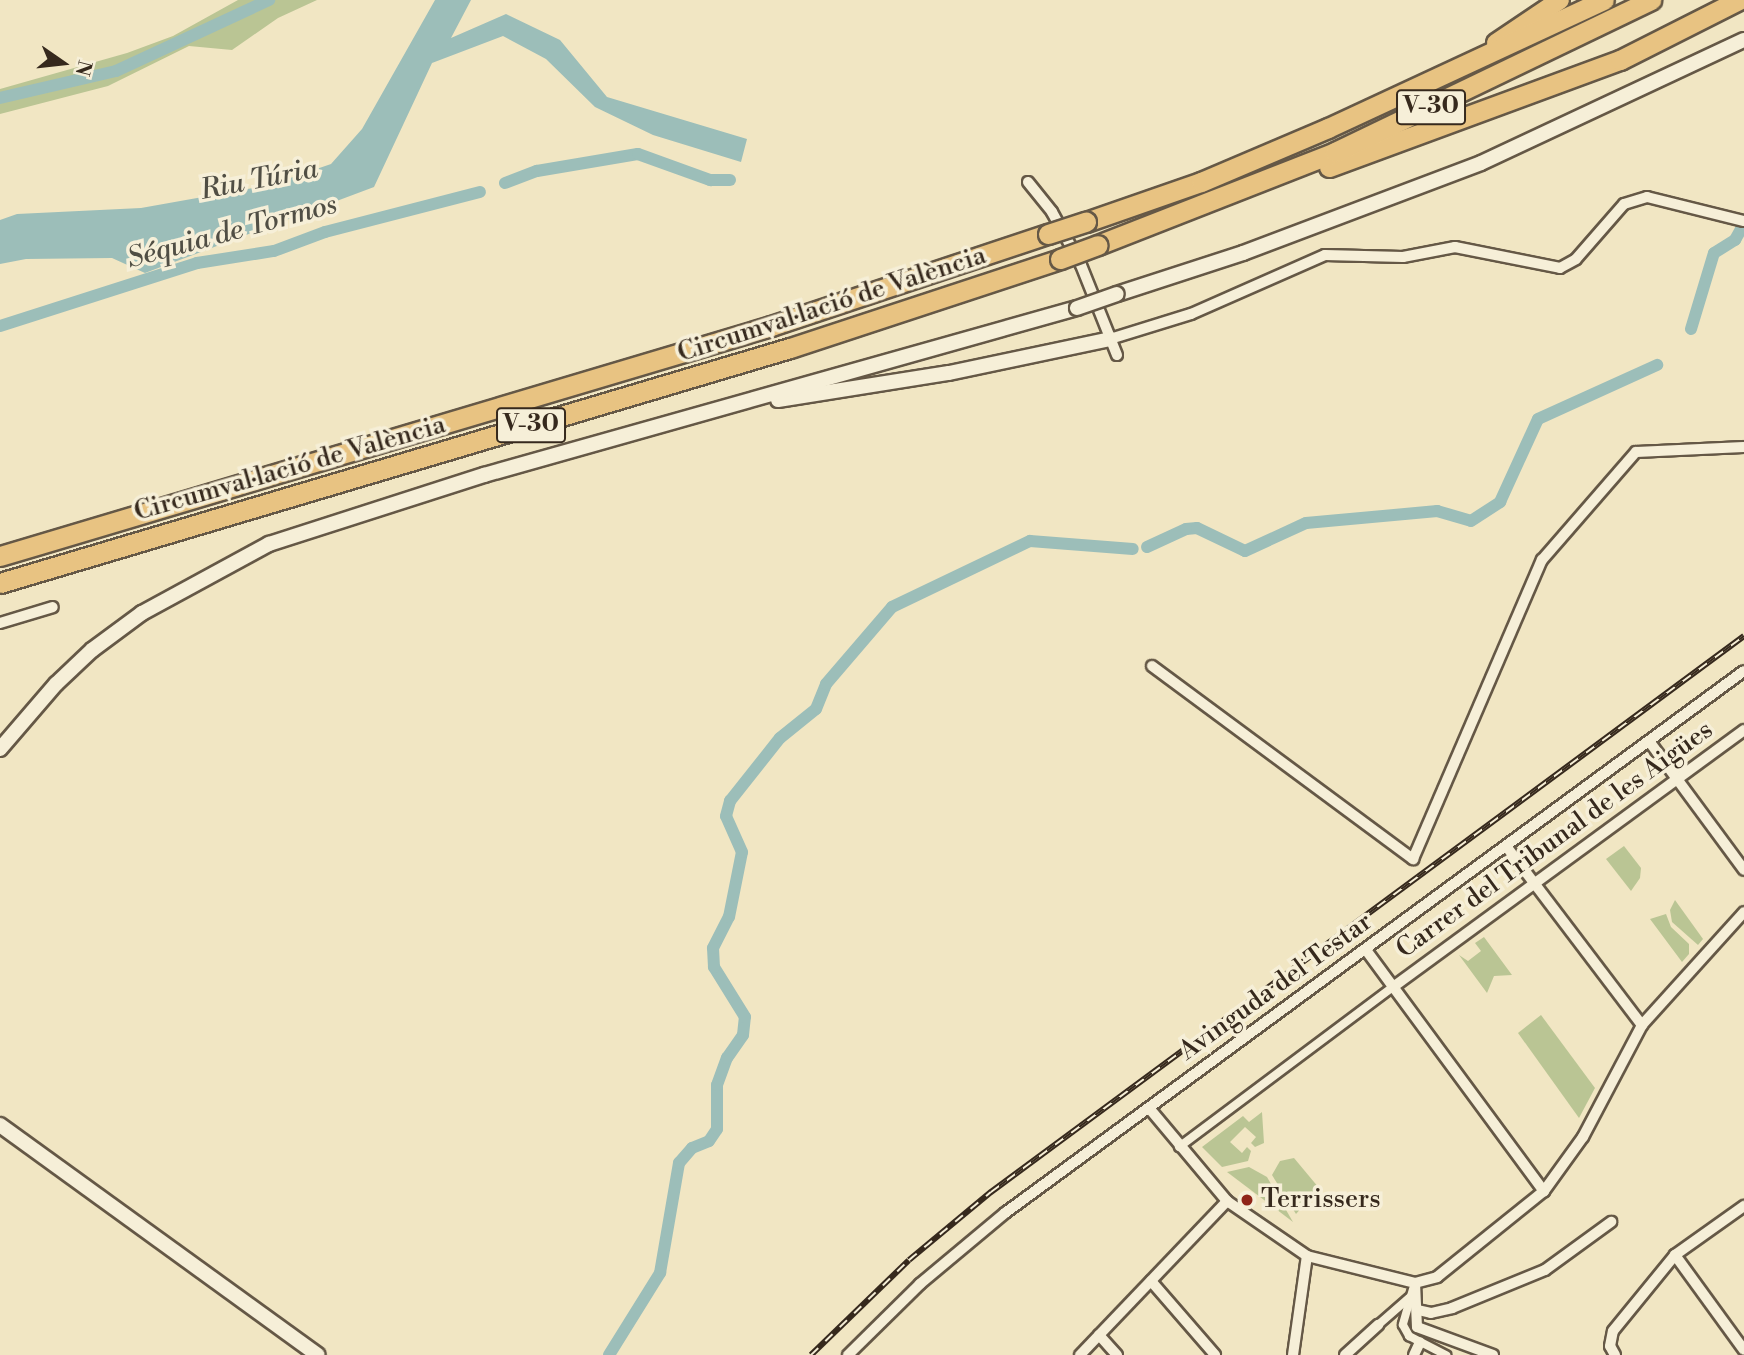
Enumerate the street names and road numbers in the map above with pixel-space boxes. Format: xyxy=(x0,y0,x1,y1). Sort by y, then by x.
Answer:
road number: V-30 xyxy=(1396,86,1466,128)
street label: Circumval·lació de València xyxy=(674,240,990,370)
road number: V-30 xyxy=(496,404,566,446)
street label: Circumval·lació de València xyxy=(131,410,449,528)
street label: Carrer del Tribunal de les Aigües xyxy=(1391,715,1719,965)
street label: Avinguda del Testar xyxy=(1173,907,1379,1067)

